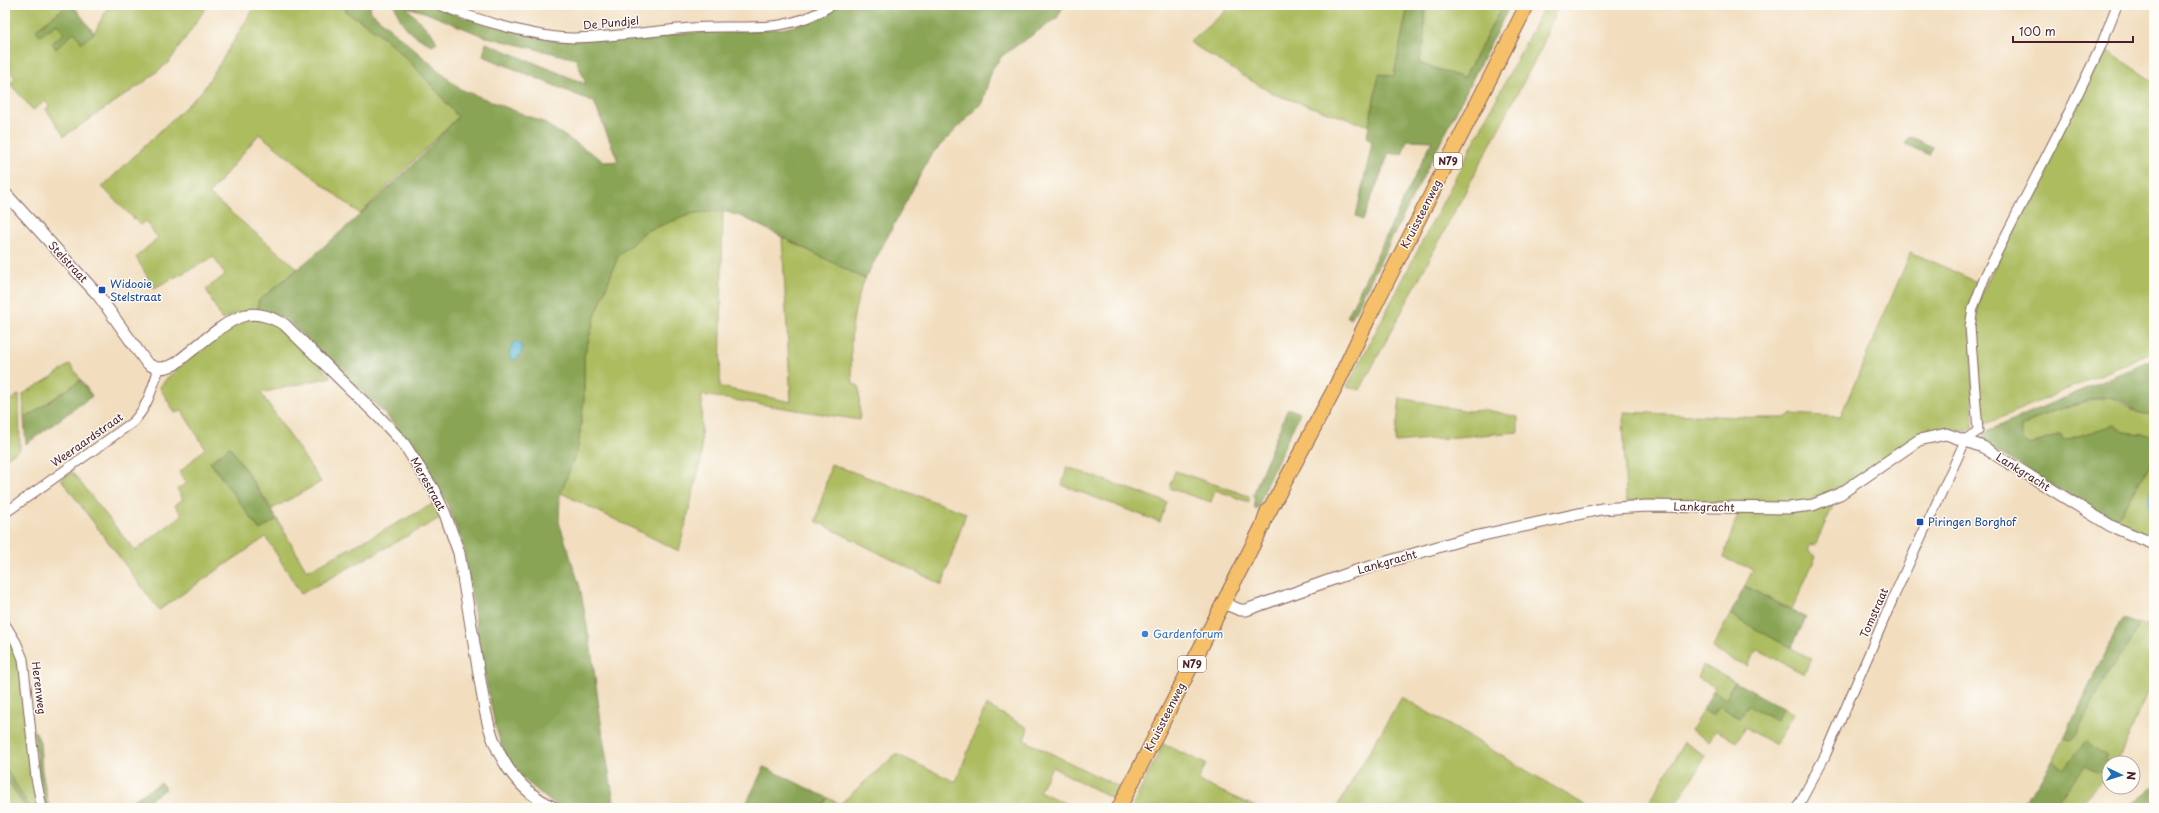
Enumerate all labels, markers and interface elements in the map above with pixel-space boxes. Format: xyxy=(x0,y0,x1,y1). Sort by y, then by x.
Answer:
street label: De Pundjel xyxy=(582,12,640,33)
scale bar xyxy=(2013,18,2133,44)
text: 100 m xyxy=(2019,22,2056,40)
road number: N79 xyxy=(1434,153,1462,169)
street label: Kruissteenweg xyxy=(1396,176,1445,251)
street label: Stelstraat xyxy=(45,237,93,287)
place label: Widooie Stelstraat xyxy=(110,275,162,305)
marker: Widooie Stelstraat xyxy=(97,285,107,295)
street label: Weeraardstraat xyxy=(47,408,127,471)
street label: Lankgracht xyxy=(1993,448,2054,495)
street label: Merestraat xyxy=(407,454,451,514)
street label: Lankgracht xyxy=(1673,497,1735,516)
place label: Piringen Borghof xyxy=(1928,513,2017,530)
marker: Piringen Borghof xyxy=(1915,517,1925,527)
street label: Lankgracht xyxy=(1355,545,1419,578)
street label: Tomstraat xyxy=(1855,584,1892,641)
place label: Gardenforum xyxy=(1153,625,1223,642)
marker: Gardenforum xyxy=(1140,629,1150,639)
road number: N79 xyxy=(1178,656,1206,672)
street label: Herenweg xyxy=(28,661,51,715)
street label: Kruissteenweg xyxy=(1140,679,1189,754)
north arrow xyxy=(2101,755,2141,795)
text: N xyxy=(2123,771,2140,781)

